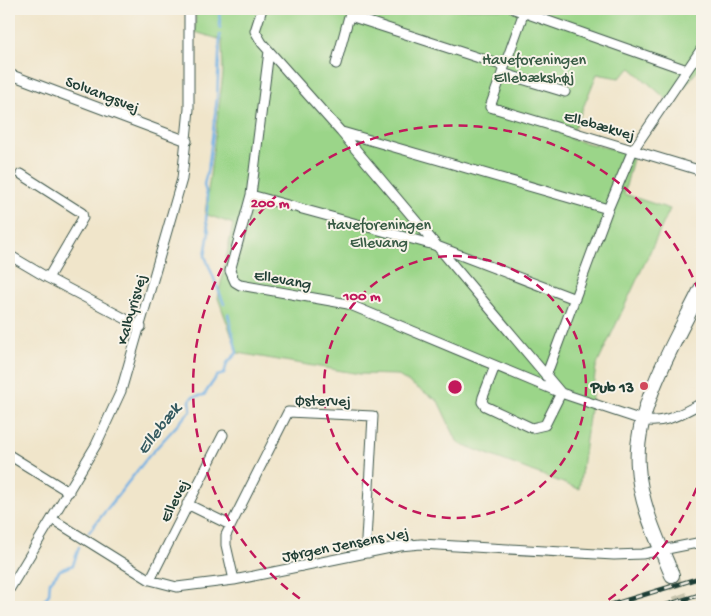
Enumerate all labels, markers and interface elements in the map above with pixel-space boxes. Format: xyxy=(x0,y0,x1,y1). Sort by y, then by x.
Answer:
park label: Haveforeningen Ellebækshøj xyxy=(482,52,586,89)
street label: Solvangsvej xyxy=(62,73,141,119)
street label: Ellebækvej xyxy=(561,108,637,147)
text: 200 m xyxy=(251,195,290,213)
park label: Haveforeningen Ellevang xyxy=(327,217,431,254)
street label: Ellevang xyxy=(252,267,313,296)
street label: Kalbyrisvej xyxy=(114,272,152,347)
text: 100 m xyxy=(342,288,381,306)
centre of rings xyxy=(446,378,464,396)
place label: Pub 13 xyxy=(590,380,634,399)
marker: Pub 13 xyxy=(638,380,650,392)
street label: Østervej xyxy=(295,393,351,412)
water label: Ellebæk xyxy=(133,398,188,460)
street label: Ellevej xyxy=(157,477,195,526)
street label: Jørgen Jensens Vej xyxy=(281,525,411,568)

